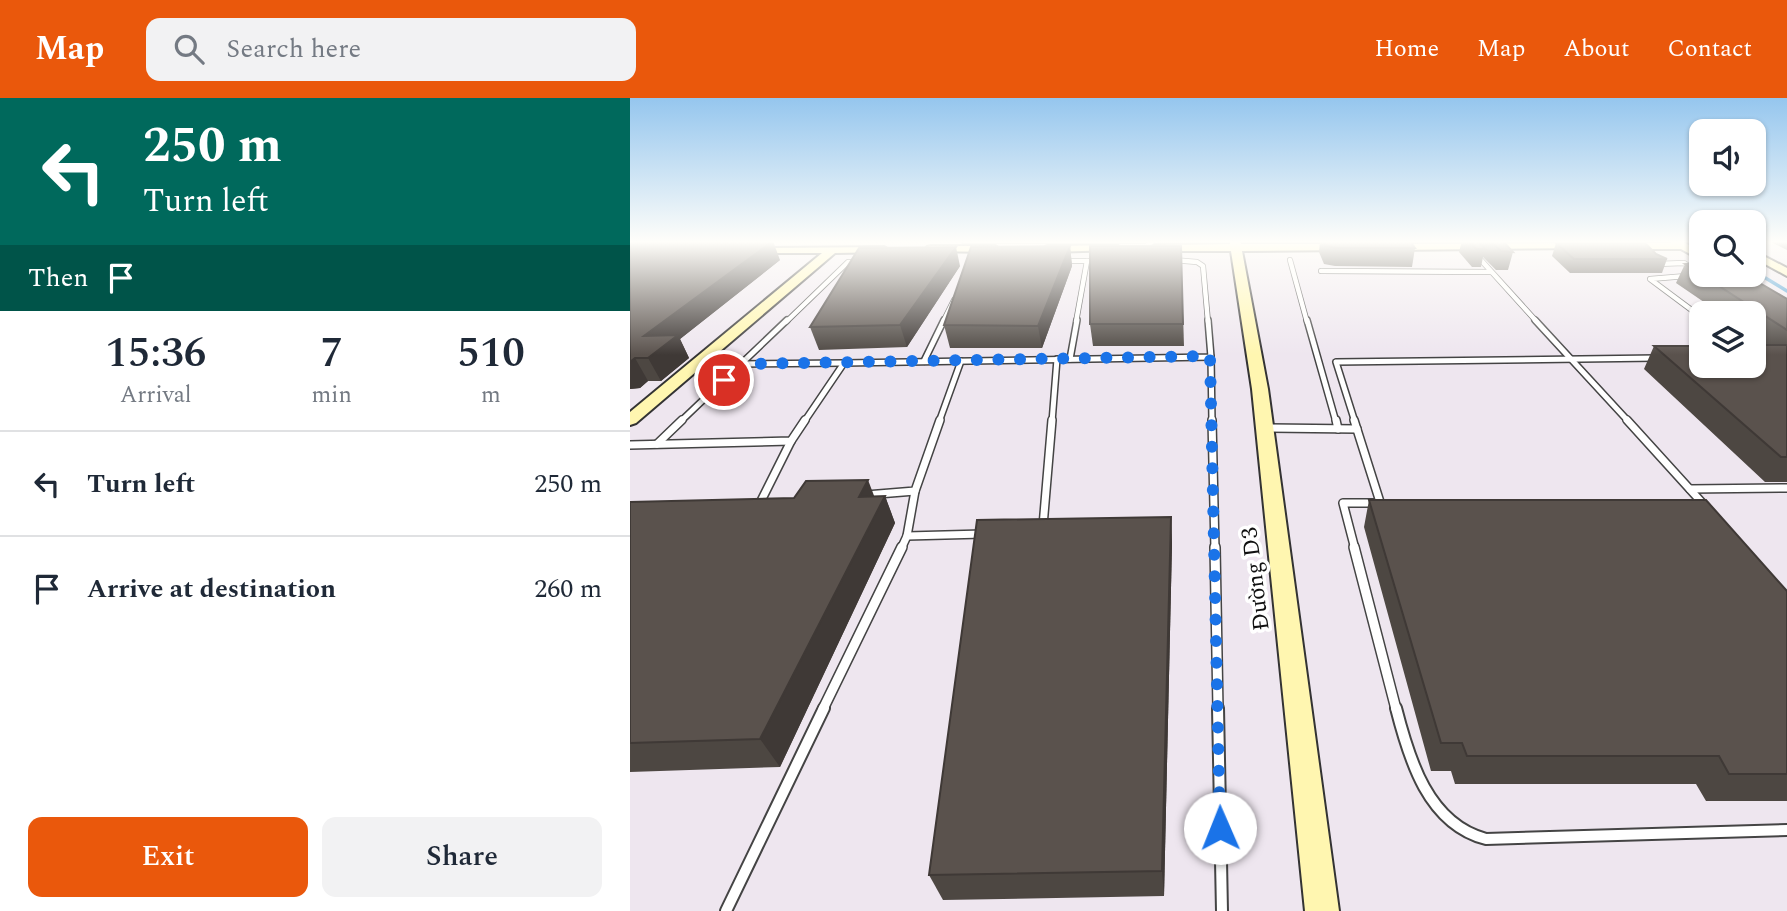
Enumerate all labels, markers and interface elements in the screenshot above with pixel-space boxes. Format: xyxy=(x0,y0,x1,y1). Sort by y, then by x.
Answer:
search box xyxy=(146,18,636,81)
text: Map xyxy=(35,24,104,74)
text: Search here xyxy=(226,29,361,69)
icon: search xyxy=(170,30,208,68)
text: Home xyxy=(1374,31,1439,67)
text: Map xyxy=(1477,31,1525,67)
text: About xyxy=(1563,31,1629,67)
text: Contact xyxy=(1667,31,1752,67)
text: 250 m xyxy=(143,109,282,184)
map controls xyxy=(1689,119,1766,378)
button: sound xyxy=(1689,119,1766,196)
icon: left xyxy=(28,126,119,217)
text: Turn left xyxy=(143,177,269,226)
button: search xyxy=(1689,210,1766,287)
text: Then xyxy=(28,258,88,298)
icon: arrive xyxy=(102,259,140,297)
button: layers xyxy=(1689,301,1766,378)
text: 15:36 xyxy=(105,322,206,385)
text: 7 xyxy=(320,322,343,385)
text: 510 xyxy=(457,322,525,385)
pin xyxy=(694,350,754,410)
icon: arrive xyxy=(705,361,743,399)
text: Arrival xyxy=(120,378,192,413)
text: min xyxy=(312,378,352,413)
text: m xyxy=(481,378,501,413)
text: Turn left xyxy=(87,464,195,504)
text: 250 m xyxy=(534,464,602,504)
icon: left xyxy=(28,465,66,503)
street label: Đường D3 xyxy=(1232,525,1280,633)
text: Arrive at destination xyxy=(87,569,336,609)
text: 260 m xyxy=(534,569,602,609)
icon: arrive xyxy=(28,570,66,608)
position arrow xyxy=(1183,791,1257,865)
button: Exit xyxy=(28,817,308,897)
button: Share xyxy=(322,817,602,897)

